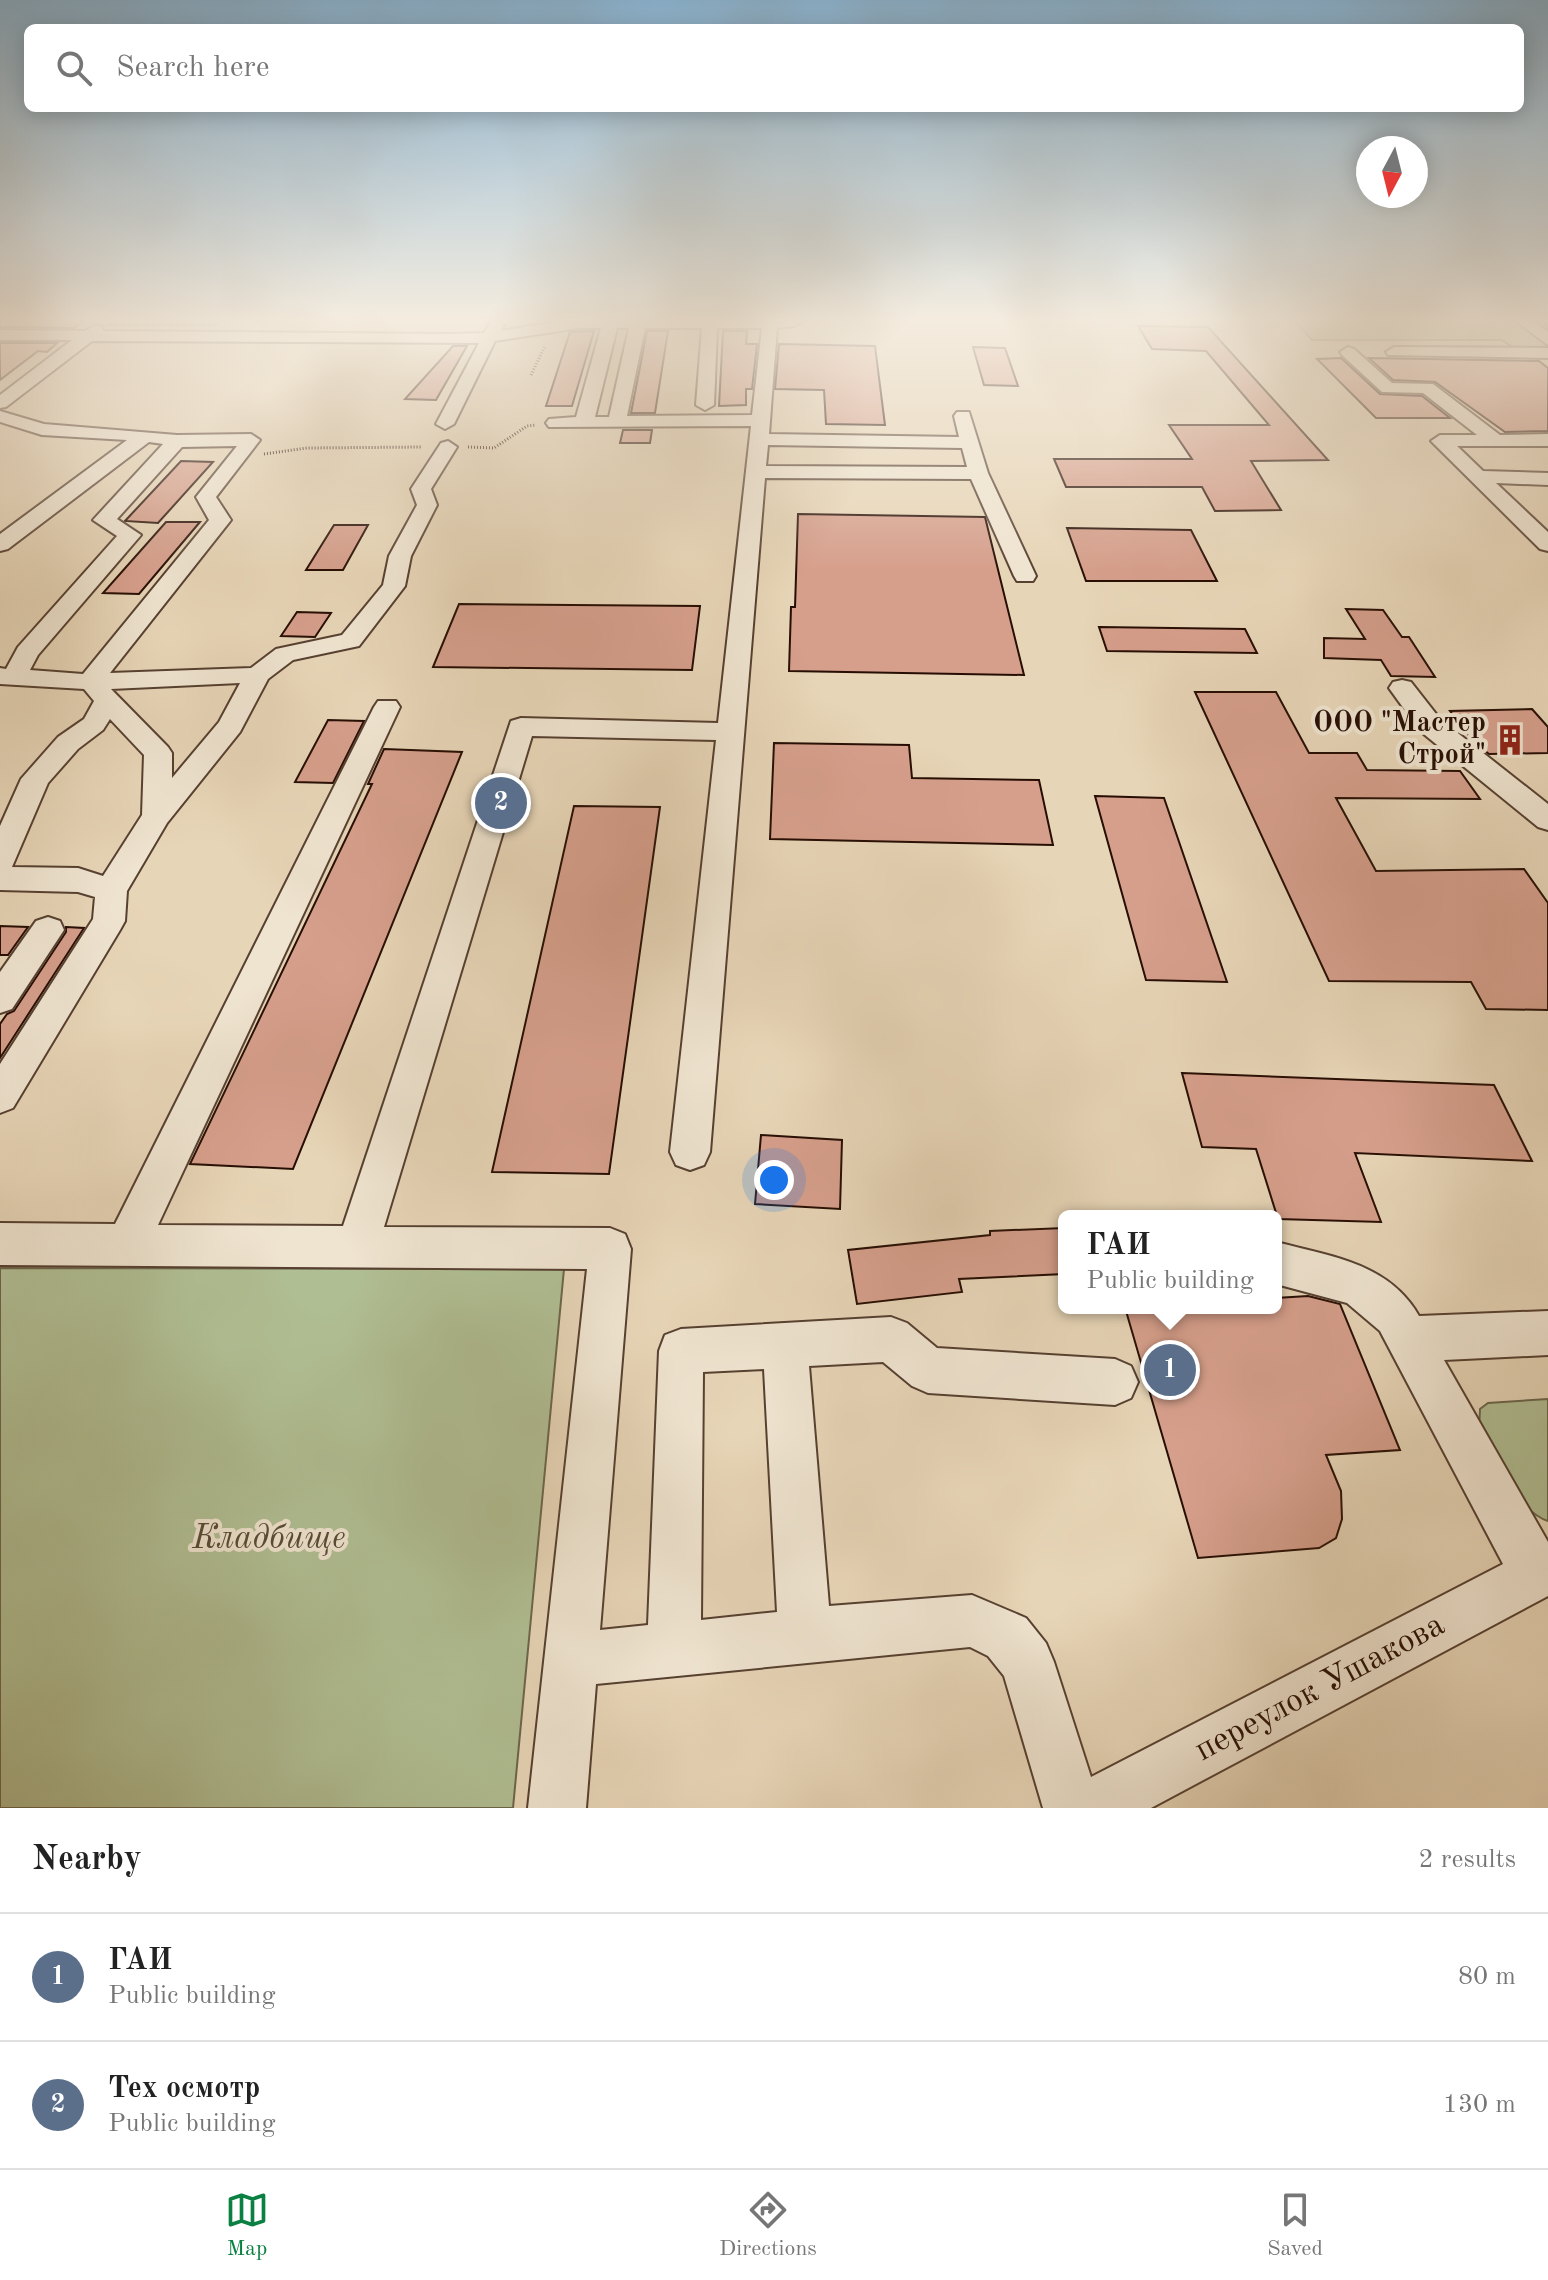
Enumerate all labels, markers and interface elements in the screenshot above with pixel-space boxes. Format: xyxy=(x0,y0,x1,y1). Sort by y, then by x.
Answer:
search box xyxy=(24,24,1524,112)
icon: search xyxy=(52,46,96,90)
text: Search here xyxy=(116,53,270,83)
north arrow xyxy=(1356,136,1428,208)
place label: ООО "Мастер Строй" xyxy=(1313,709,1486,770)
building icon: ООО "Мастер Строй" xyxy=(1493,723,1527,757)
pin: 2 xyxy=(475,773,527,833)
your location xyxy=(754,1160,794,1200)
popup xyxy=(1058,1210,1282,1314)
text: ГАИ xyxy=(1086,1231,1151,1261)
text: Public building xyxy=(1086,1268,1254,1294)
pin: 1 xyxy=(1144,1340,1196,1400)
park label: Кладбище xyxy=(191,1522,346,1556)
street label: переулок Ушакова xyxy=(1190,1608,1451,1768)
text: Nearby xyxy=(32,1843,142,1877)
text: 2 results xyxy=(1418,1847,1516,1873)
text: ГАИ xyxy=(108,1946,172,1976)
text: 1 xyxy=(50,1964,66,1990)
text: 80 m xyxy=(1458,1964,1516,1990)
text: Public building xyxy=(108,1983,275,2009)
text: Тех осмотр xyxy=(108,2074,260,2104)
text: 2 xyxy=(50,2092,66,2118)
text: 130 m xyxy=(1443,2092,1516,2118)
text: Public building xyxy=(108,2111,275,2137)
tab: Map xyxy=(225,2188,269,2263)
tab: Directions xyxy=(719,2188,817,2263)
tab: Saved xyxy=(1267,2188,1323,2263)

